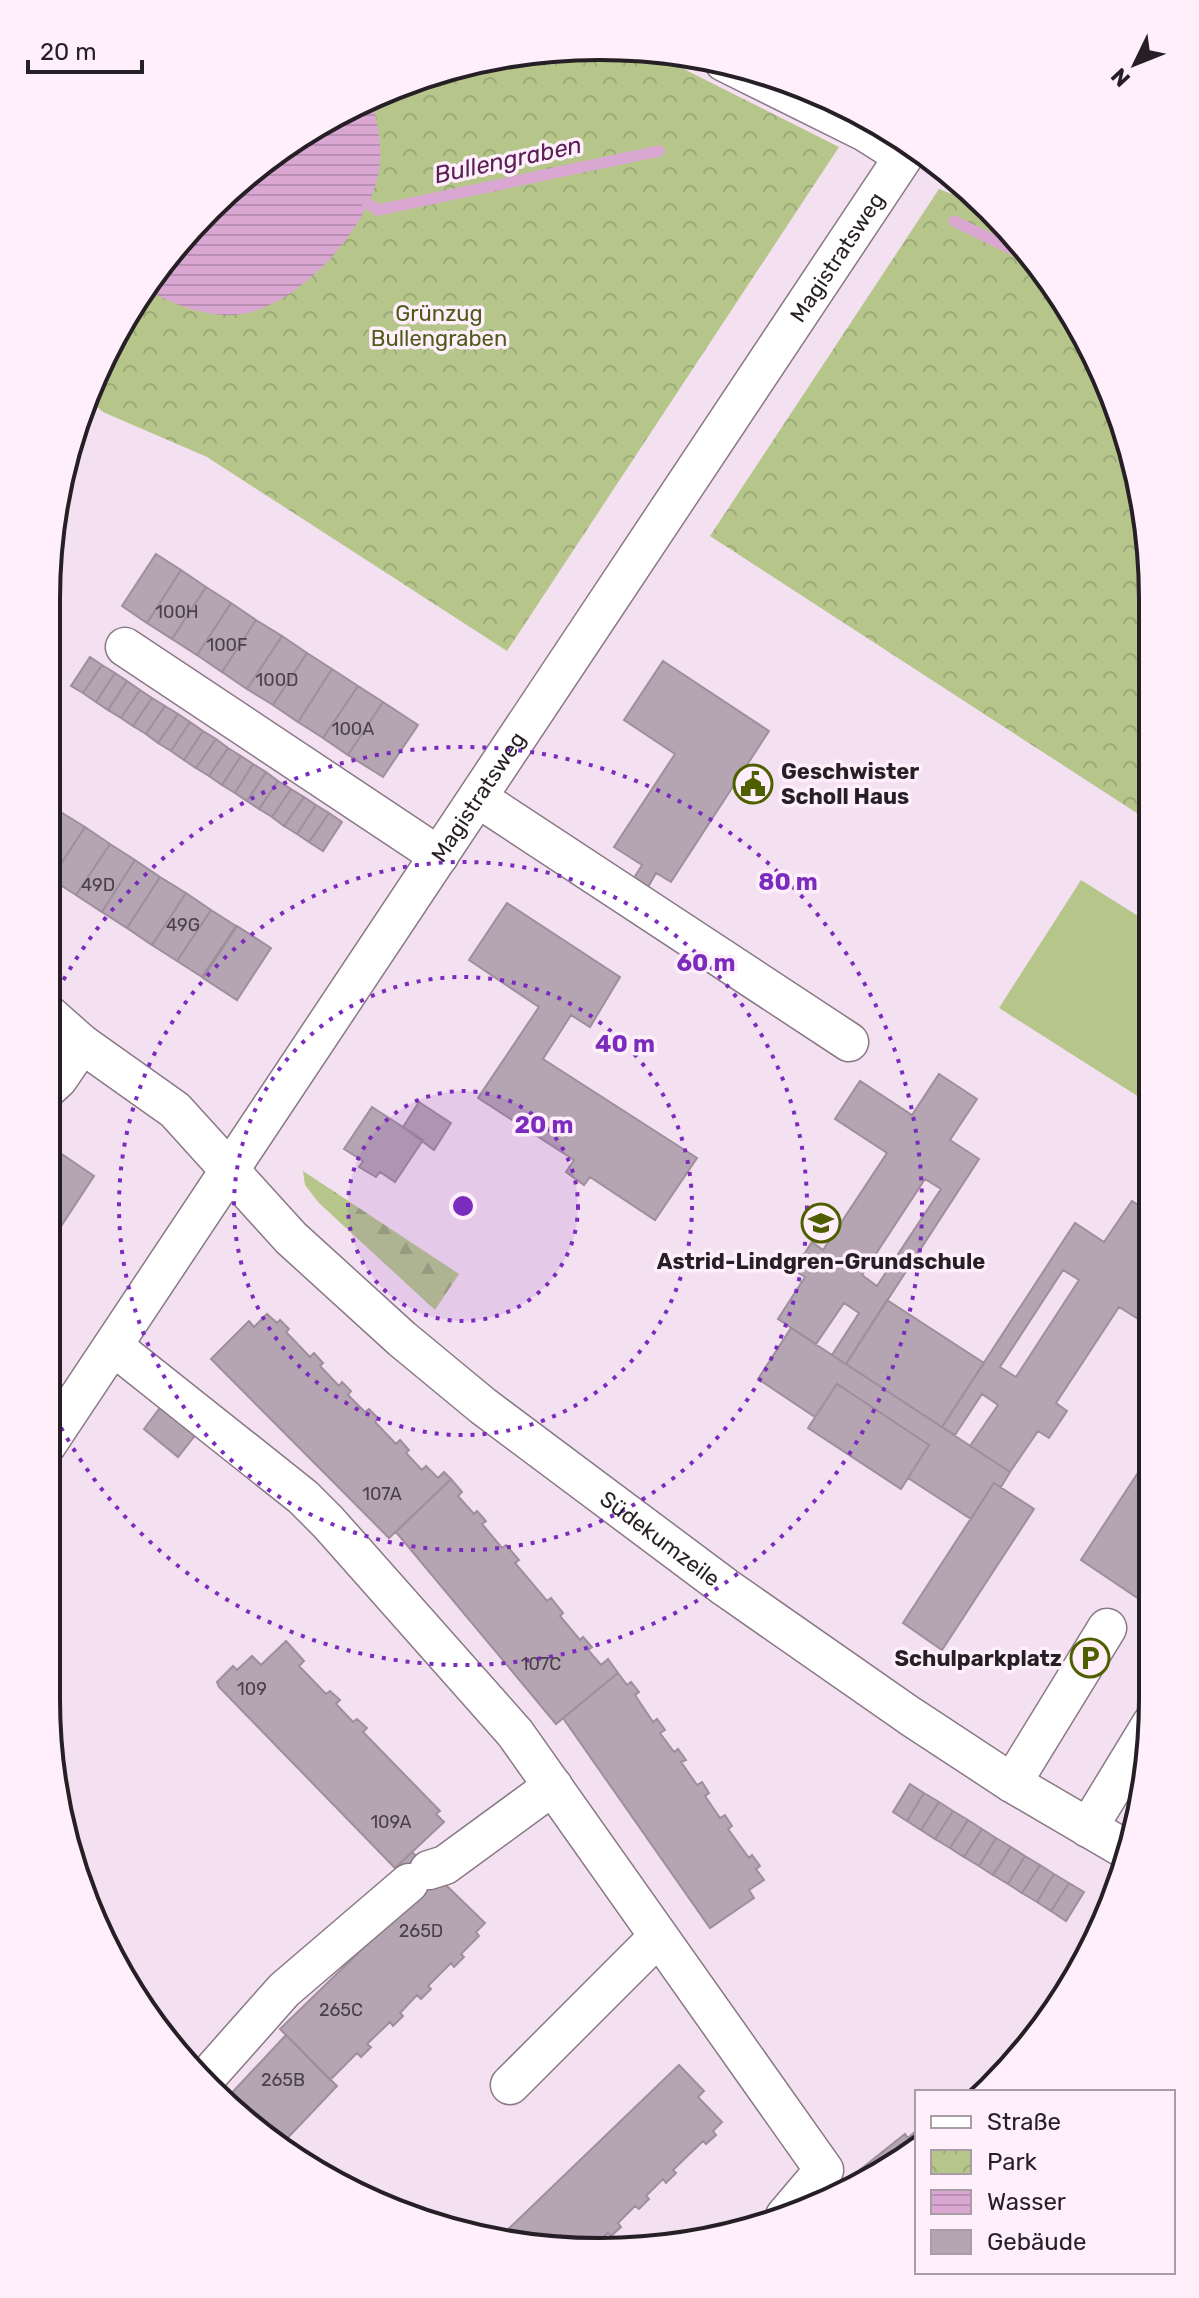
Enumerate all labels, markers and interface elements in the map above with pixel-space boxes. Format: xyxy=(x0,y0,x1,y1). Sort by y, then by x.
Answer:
scale bar xyxy=(28,24,142,74)
north arrow xyxy=(1095,24,1175,104)
text: 20 m xyxy=(40,38,97,66)
text: N xyxy=(1105,62,1136,92)
water label: Bullengraben xyxy=(432,131,584,189)
street label: Magistratsweg xyxy=(784,187,890,327)
park label: Grünzug Bullengraben xyxy=(371,300,507,352)
house number: 100H xyxy=(155,601,199,623)
house number: 100F xyxy=(206,634,248,656)
house number: 100D xyxy=(256,669,298,691)
house number: 100A xyxy=(332,718,374,740)
street label: Magistratsweg xyxy=(425,727,531,867)
place label: Geschwister Scholl Haus xyxy=(781,758,919,810)
public building icon: Geschwister Scholl Haus xyxy=(732,763,774,805)
text: 80 m xyxy=(758,868,818,896)
house number: 49D xyxy=(81,874,115,896)
house number: 49G xyxy=(166,914,200,936)
text: 60 m xyxy=(676,949,736,977)
text: 40 m xyxy=(595,1030,655,1058)
text: 20 m xyxy=(514,1111,574,1139)
centre of rings xyxy=(449,1192,477,1220)
school or university icon: Astrid-Lindgren-Grundschule xyxy=(800,1202,842,1244)
place label: Astrid-Lindgren-Grundschule xyxy=(657,1248,985,1275)
house number: 107A xyxy=(362,1483,402,1505)
street label: Südekumzeile xyxy=(595,1485,725,1593)
parking icon: Schulparkplatz xyxy=(1069,1637,1111,1679)
place label: Schulparkplatz xyxy=(895,1645,1062,1672)
house number: 107C xyxy=(521,1653,561,1675)
house number: 109 xyxy=(237,1678,267,1700)
house number: 109A xyxy=(370,1811,412,1833)
house number: 265D xyxy=(399,1920,443,1942)
house number: 265C xyxy=(319,1999,363,2021)
house number: 265B xyxy=(261,2069,305,2091)
legend xyxy=(915,2090,1175,2274)
text: Straße xyxy=(987,2108,1061,2136)
text: Park xyxy=(987,2148,1038,2176)
text: Wasser xyxy=(987,2188,1066,2216)
text: Gebäude xyxy=(987,2228,1086,2256)

